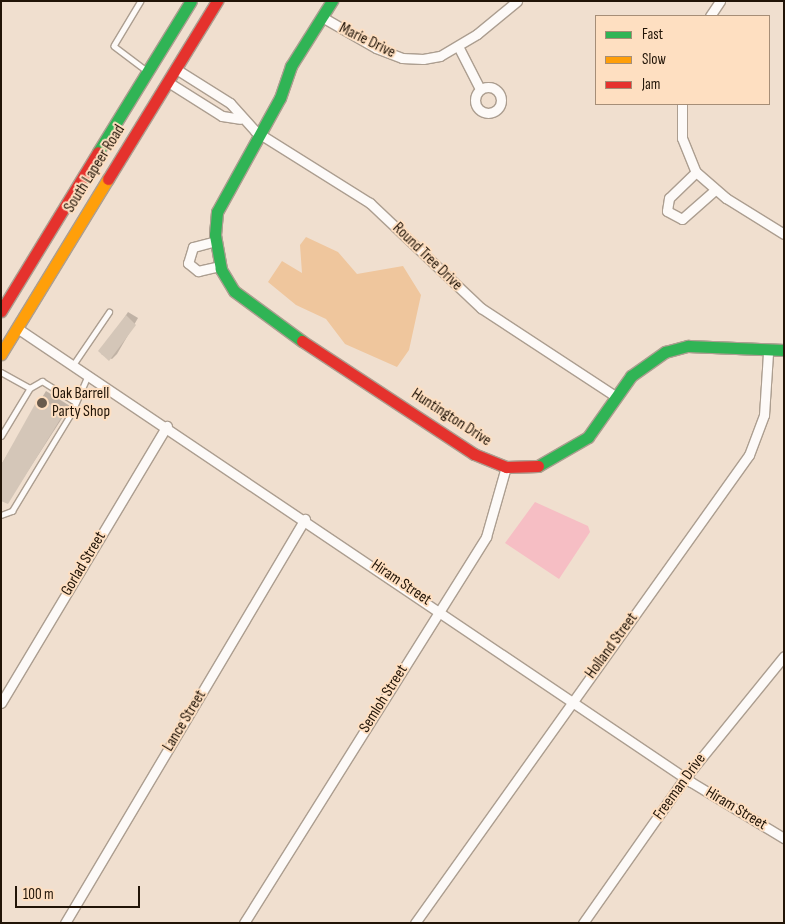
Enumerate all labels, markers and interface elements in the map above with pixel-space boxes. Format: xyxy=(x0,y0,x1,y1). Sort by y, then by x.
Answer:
legend xyxy=(595,15,770,105)
street label: Marie Drive xyxy=(336,19,398,63)
text: Fast xyxy=(642,25,663,44)
text: Slow xyxy=(642,50,666,69)
text: Jam xyxy=(642,75,660,94)
street label: South Lapeer Road xyxy=(60,122,130,216)
street label: Round Tree Drive xyxy=(388,219,466,295)
place label: Oak Barrell Party Shop xyxy=(52,384,110,422)
street label: Huntington Drive xyxy=(407,385,495,451)
marker: Oak Barrell Party Shop xyxy=(36,397,48,409)
street label: Gorlad Street xyxy=(57,528,111,600)
street label: Hiram Street xyxy=(367,556,435,610)
street label: Holland Street xyxy=(582,609,642,683)
street label: Semloh Street xyxy=(356,662,412,736)
street label: Lance Street xyxy=(159,687,211,755)
street label: Freeman Drive xyxy=(650,750,710,824)
street label: Hiram Street xyxy=(702,783,770,835)
scale bar xyxy=(18,876,142,908)
text: 100 m xyxy=(23,885,54,904)

